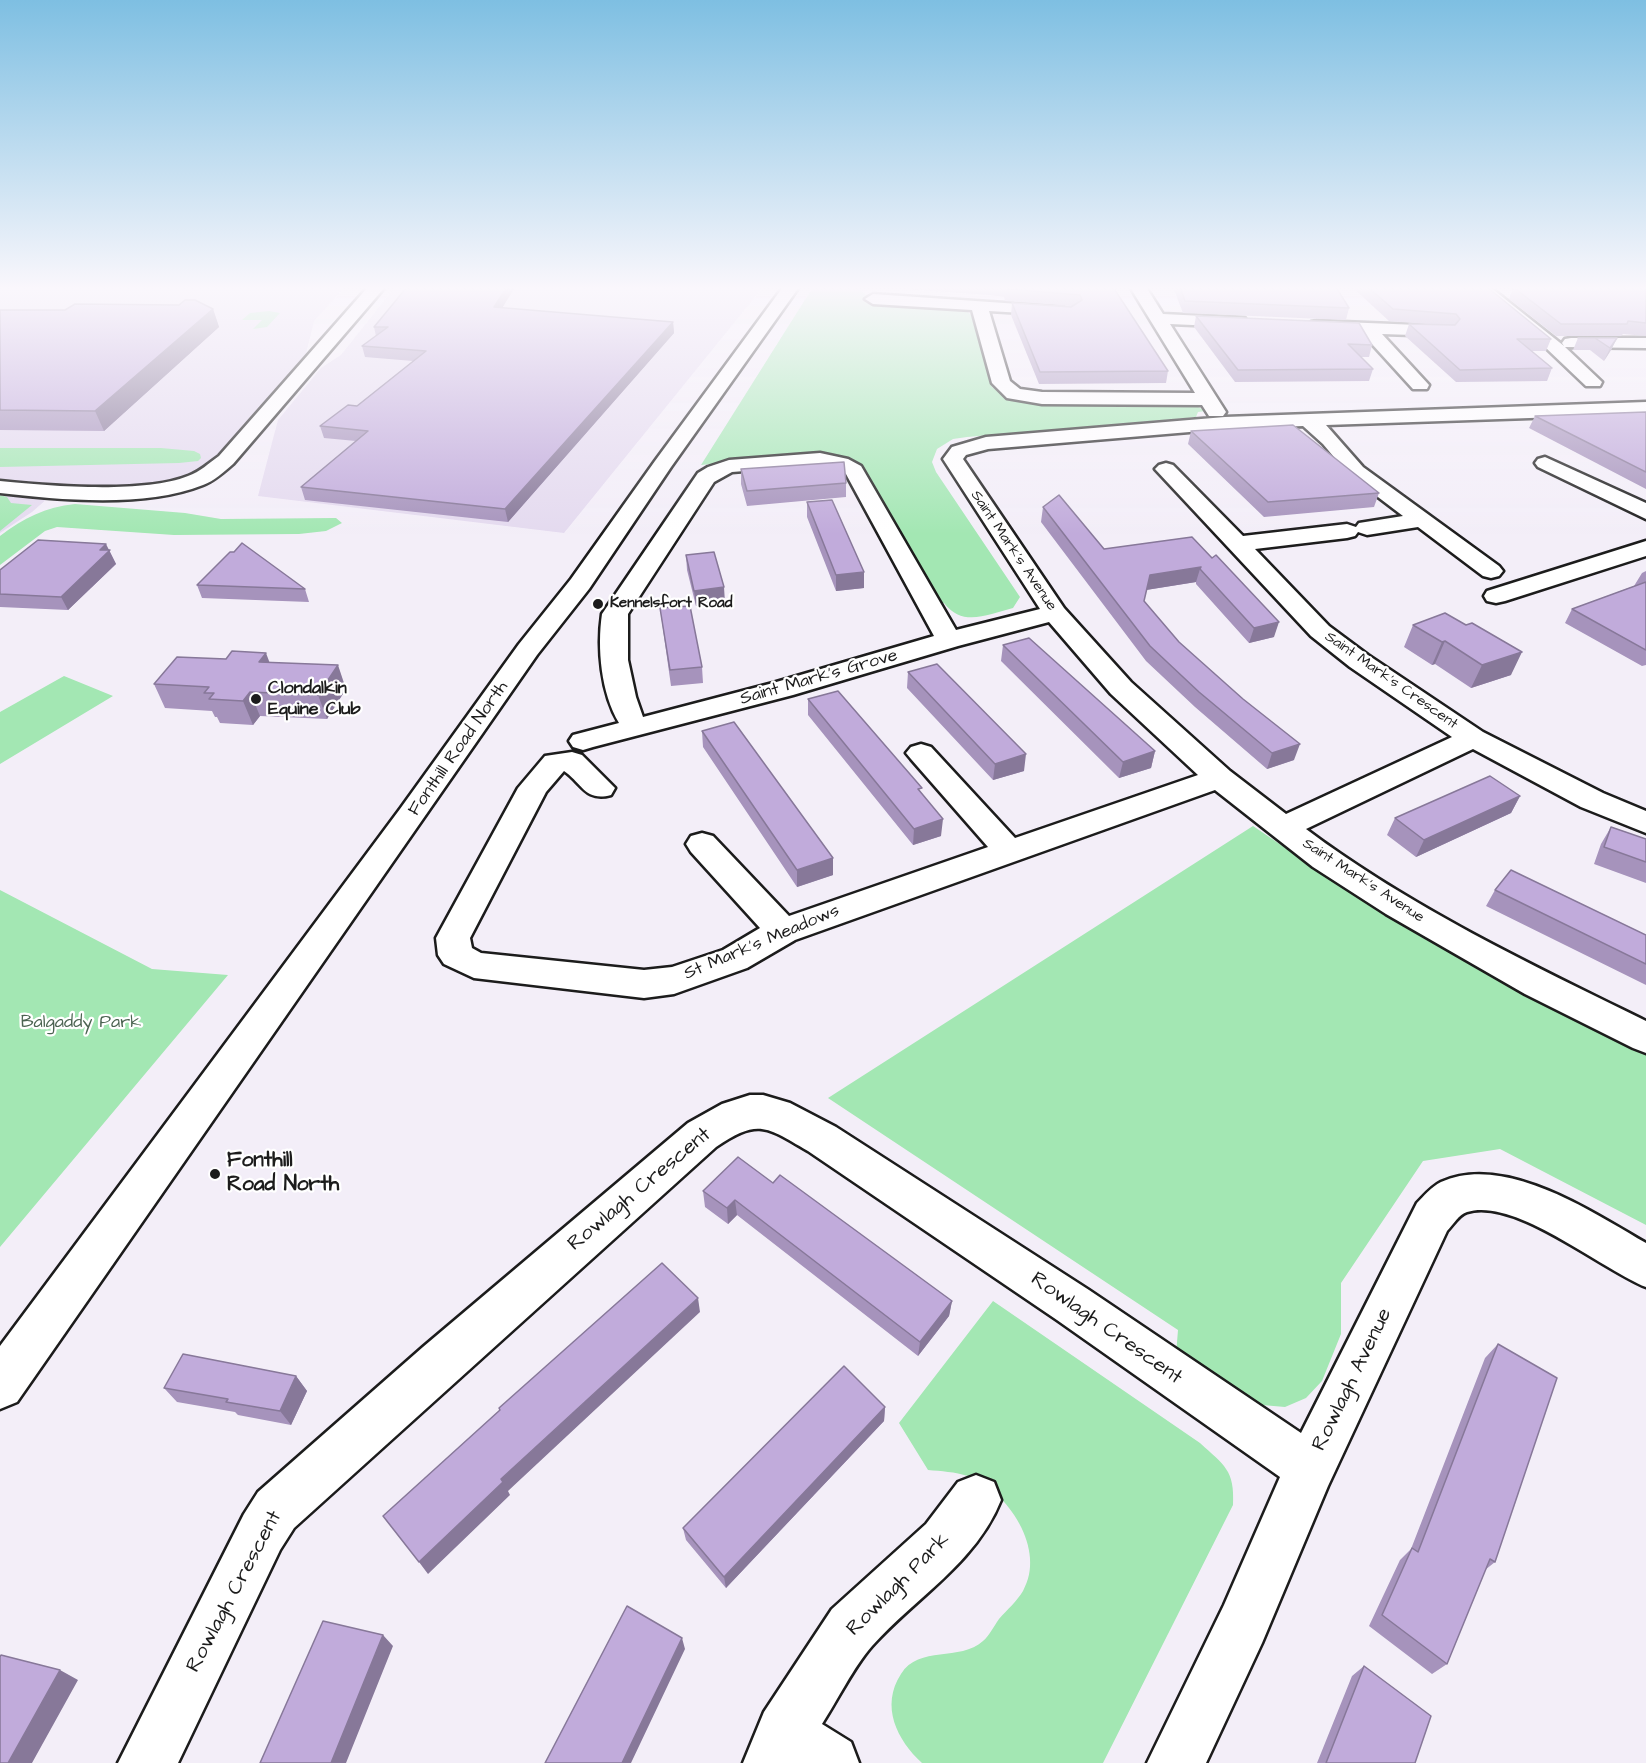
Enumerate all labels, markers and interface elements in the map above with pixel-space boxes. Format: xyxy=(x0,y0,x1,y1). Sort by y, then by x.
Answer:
street label: Saint Mark's Avenue xyxy=(966,487,1060,615)
place label: Kennelsfort Road xyxy=(610,595,732,613)
marker: Kennelsfort Road xyxy=(591,597,605,611)
street label: Saint Mark's Crescent xyxy=(1321,628,1461,734)
street label: Saint Mark's Grove xyxy=(738,645,900,711)
street label: Fonthill Road North xyxy=(404,677,514,821)
place label: Clondalkin Equine Club xyxy=(268,678,361,720)
marker: Clondalkin Equine Club xyxy=(249,692,263,706)
street label: Saint Mark's Avenue xyxy=(1299,835,1427,927)
street label: St Mark's Meadows xyxy=(681,900,843,986)
park label: Balgaddy Park xyxy=(21,1012,141,1034)
street label: Rowlagh Crescent xyxy=(563,1123,717,1257)
place label: Fonthill Road North xyxy=(227,1149,339,1199)
marker: Fonthill Road North xyxy=(208,1167,222,1181)
street label: Rowlagh Crescent xyxy=(1025,1267,1187,1391)
street label: Rowlagh Avenue xyxy=(1308,1305,1398,1455)
street label: Rowlagh Crescent xyxy=(182,1507,288,1677)
street label: Rowlagh Park xyxy=(842,1528,956,1642)

